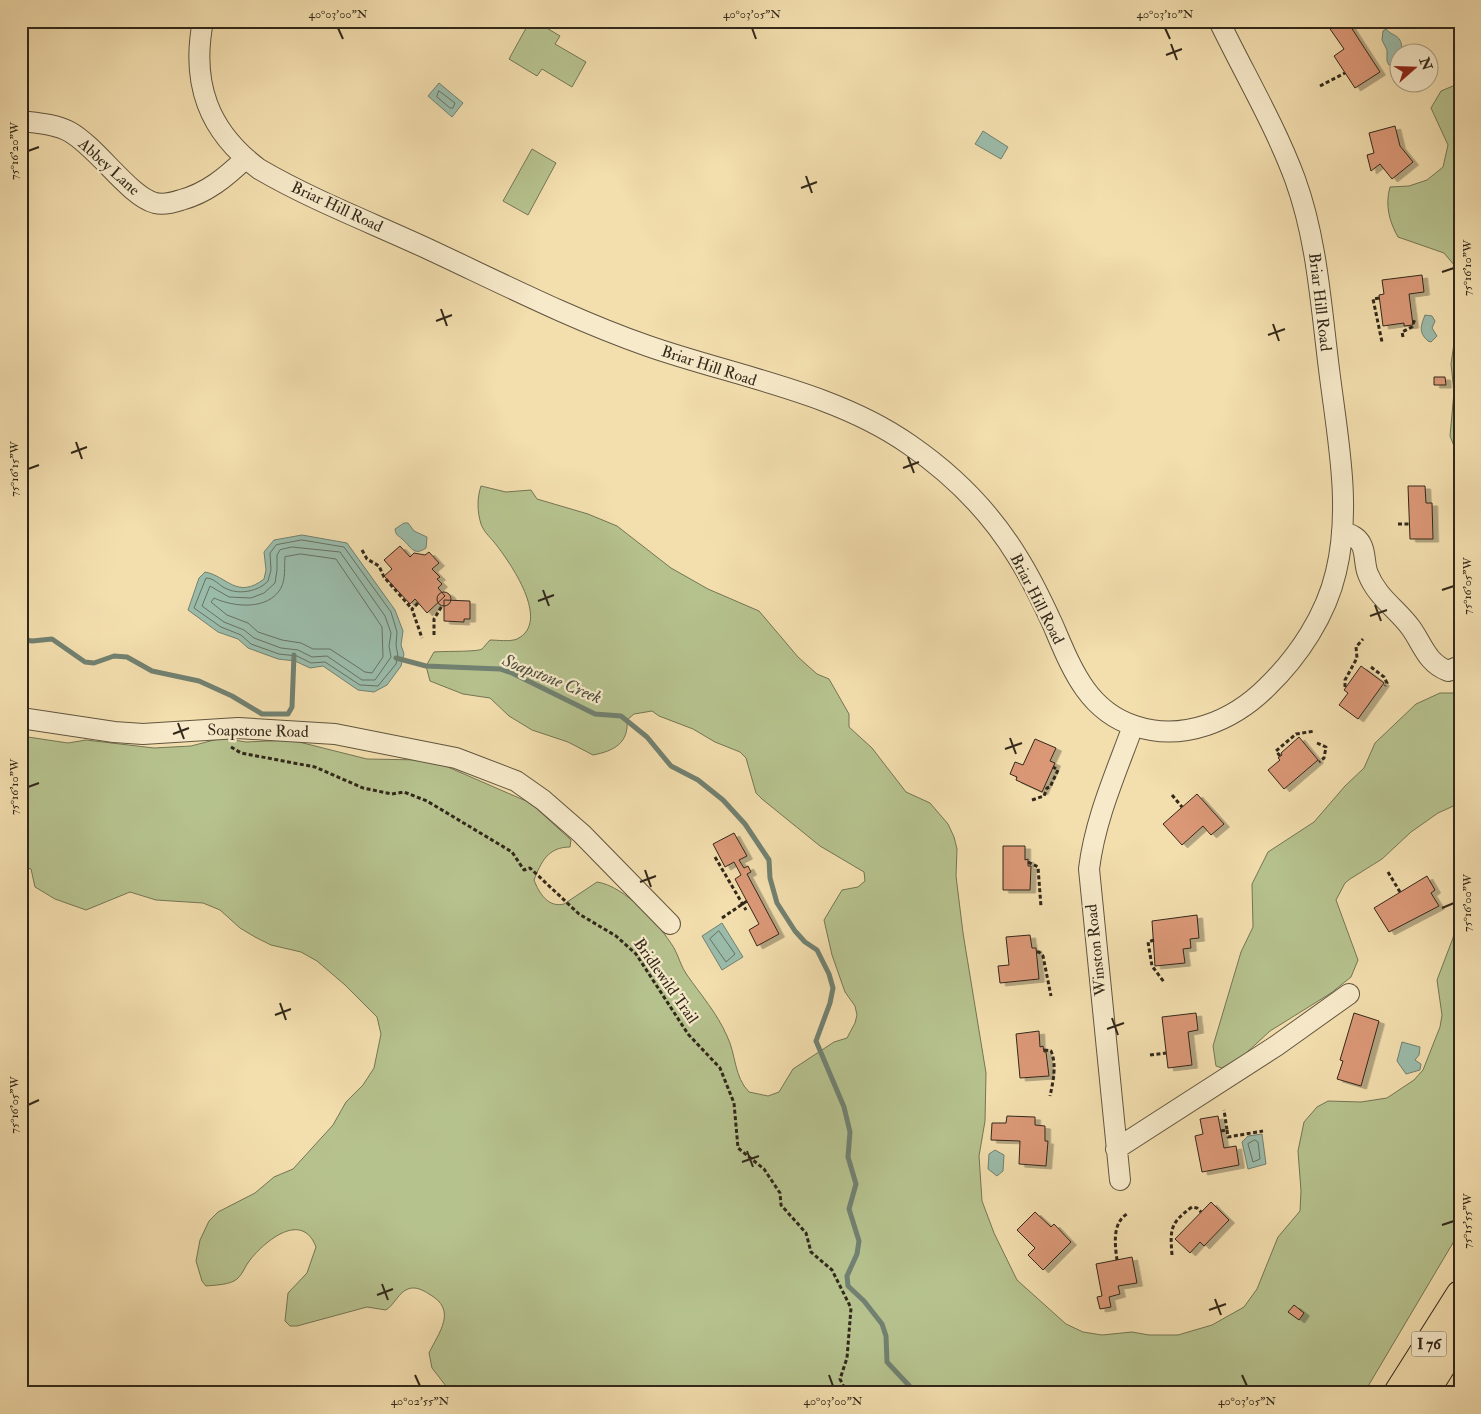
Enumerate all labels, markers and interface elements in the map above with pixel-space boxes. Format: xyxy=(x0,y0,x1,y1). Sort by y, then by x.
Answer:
text: 40°03'00"N xyxy=(309,7,368,22)
text: 40°03'05"N xyxy=(723,7,781,22)
text: 40°03'10"N xyxy=(1136,7,1194,22)
north arrow xyxy=(1388,42,1438,92)
text: N xyxy=(1415,54,1436,73)
text: 75°16'20"W xyxy=(7,121,22,180)
street label: Abbey Lane xyxy=(73,133,144,200)
street label: Briar Hill Road xyxy=(288,177,386,237)
text: 75°16'10"W xyxy=(1460,239,1475,296)
street label: Briar Hill Road xyxy=(1304,252,1336,352)
street label: Briar Hill Road xyxy=(659,341,759,391)
text: 75°16'15"W xyxy=(7,441,22,497)
street label: Briar Hill Road xyxy=(1006,550,1068,648)
text: 75°16'05"W xyxy=(1460,557,1475,615)
water label: Soapstone Creek xyxy=(498,648,605,709)
street label: Soapstone Road xyxy=(207,720,309,743)
text: 75°16'10"W xyxy=(7,758,22,815)
text: 75°16'00"W xyxy=(1460,873,1475,932)
street label: Winston Road xyxy=(1081,903,1111,998)
street label: Bridlewild Trail xyxy=(629,934,703,1028)
text: 75°16'05"W xyxy=(7,1076,22,1134)
text: 75°15'55"W xyxy=(1460,1192,1475,1249)
road number: I 76 xyxy=(1412,1332,1446,1356)
text: 40°02'55"N xyxy=(391,1394,450,1409)
text: 40°03'00"N xyxy=(804,1394,863,1409)
text: 40°03'05"N xyxy=(1218,1394,1276,1409)

